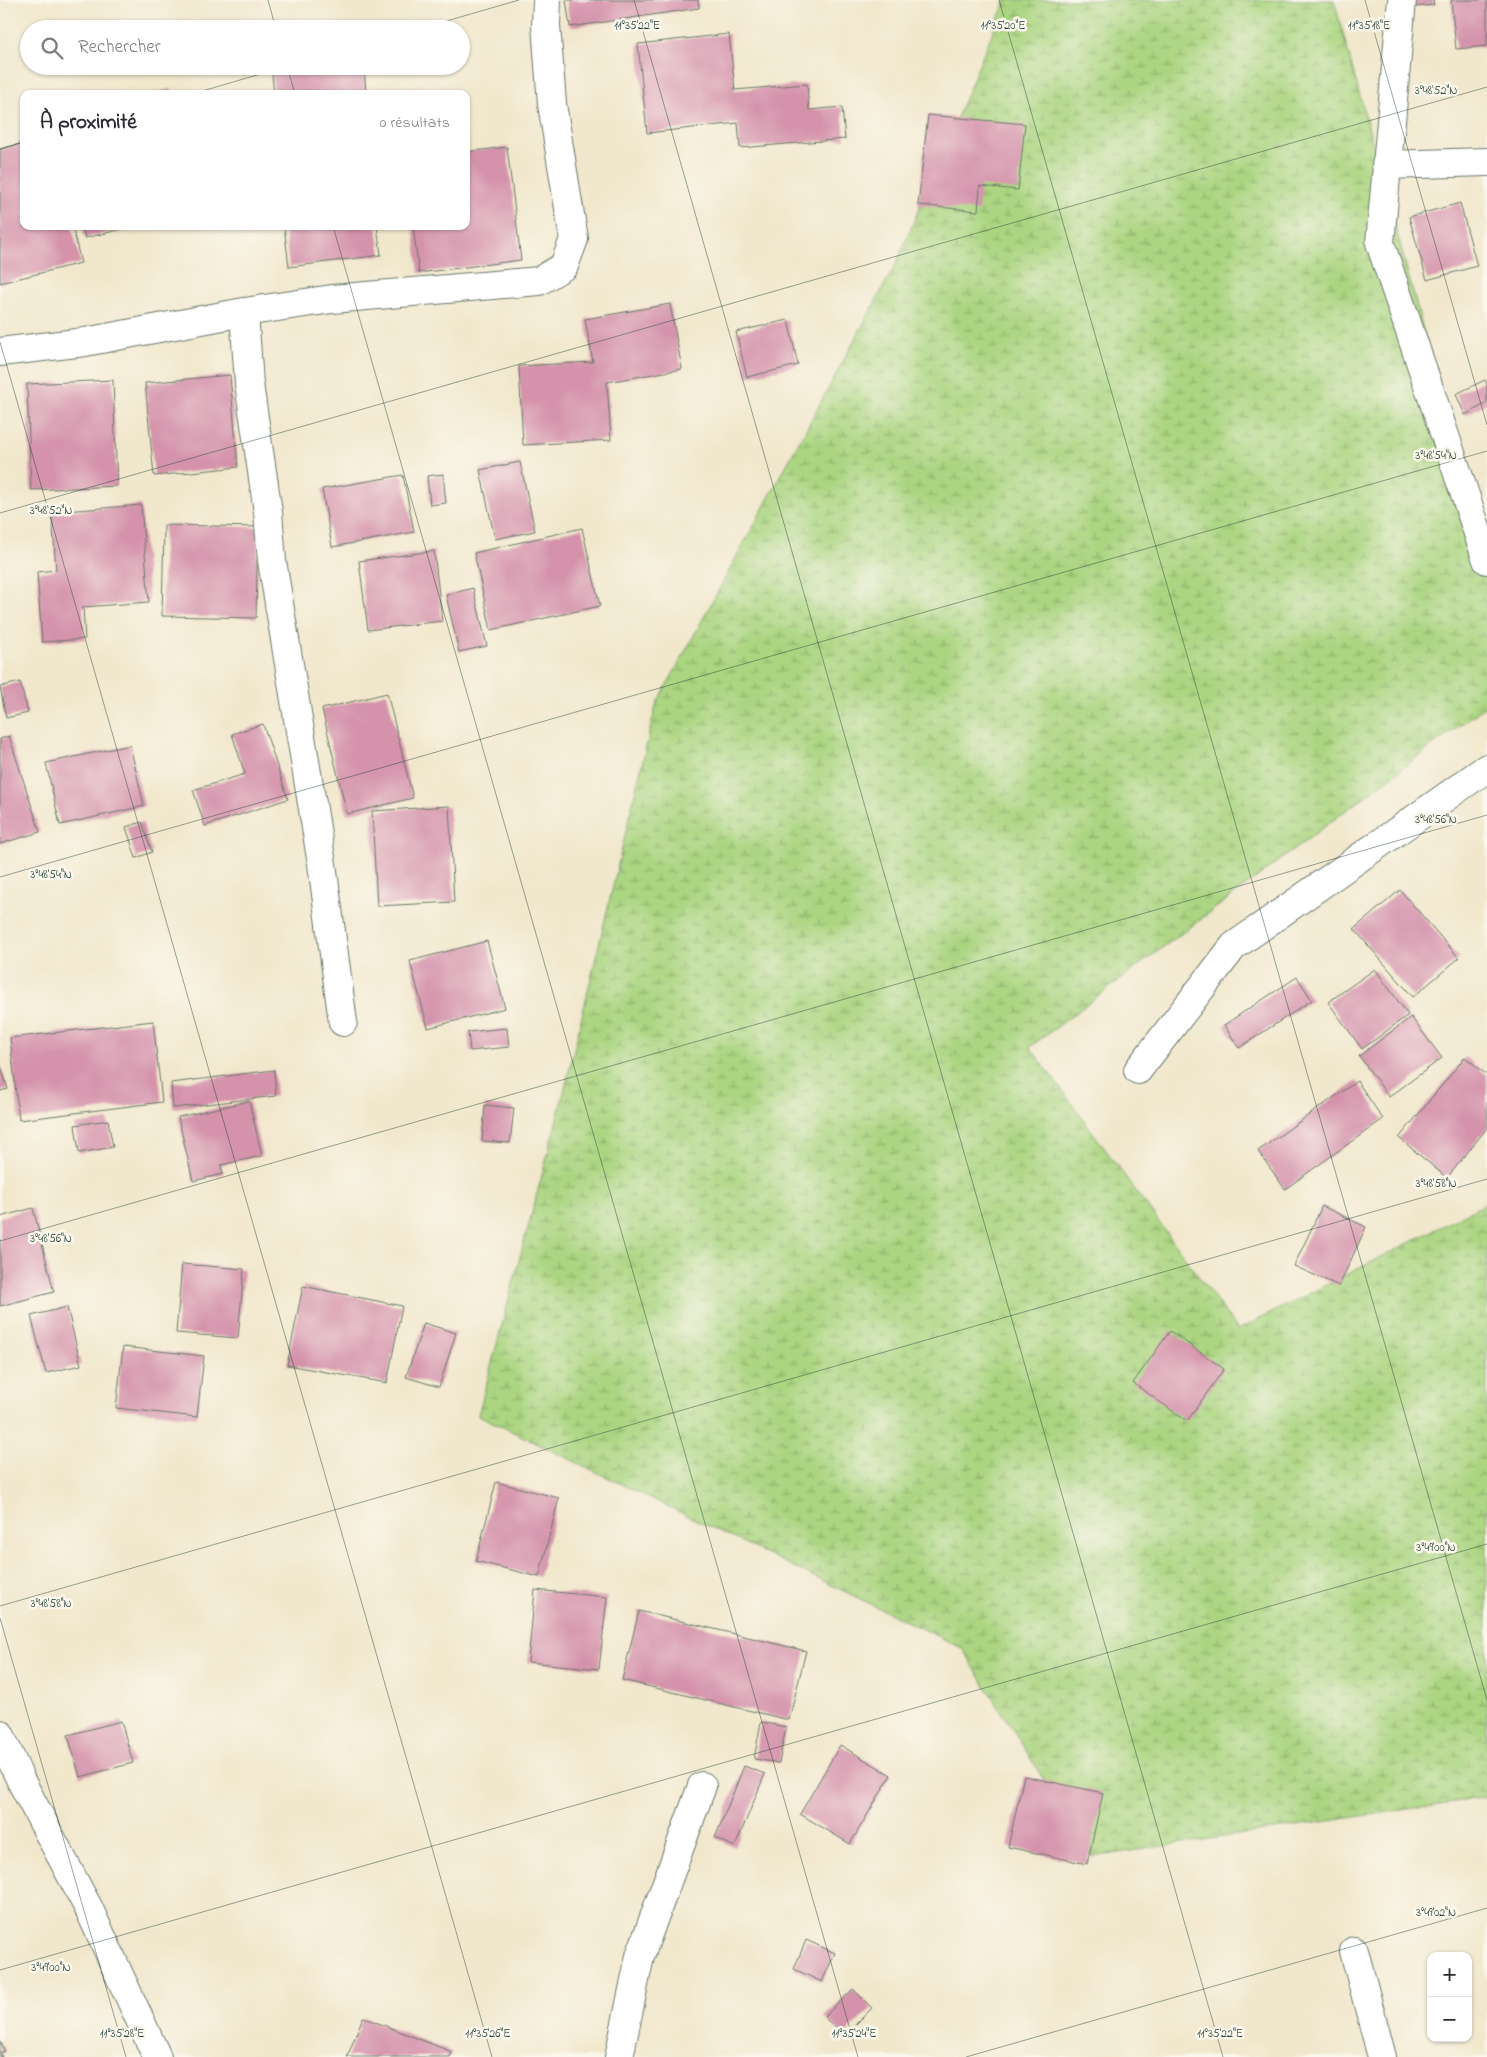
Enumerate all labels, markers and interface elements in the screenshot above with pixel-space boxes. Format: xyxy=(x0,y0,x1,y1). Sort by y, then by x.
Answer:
text: 11°35'22"E xyxy=(614,17,660,35)
text: 11°35'20"E xyxy=(980,17,1026,35)
text: 11°35'18"E xyxy=(1348,17,1390,35)
search box xyxy=(20,20,470,75)
icon: search xyxy=(38,34,66,62)
text: Rechercher xyxy=(78,34,161,61)
text: 3°48'52"N xyxy=(1415,82,1457,100)
text: À proximité xyxy=(40,108,137,138)
text: 0 résultats xyxy=(379,111,450,135)
text: 3°48'54"N xyxy=(1415,447,1457,465)
text: 3°48'52"N xyxy=(30,502,72,520)
text: 3°48'56"N xyxy=(1415,811,1457,829)
text: 3°48'54"N xyxy=(30,866,72,884)
text: 3°48'58"N xyxy=(1415,1175,1457,1193)
text: 3°48'56"N xyxy=(30,1230,72,1248)
text: 3°49'00"N xyxy=(1416,1539,1456,1557)
text: 3°48'58"N xyxy=(30,1595,72,1613)
text: 3°49'02"N xyxy=(1416,1904,1456,1922)
map controls xyxy=(1427,1952,1472,2042)
button: + xyxy=(1427,1952,1472,1997)
text: 3°49'00"N xyxy=(31,1959,71,1977)
button: − xyxy=(1427,1997,1472,2042)
text: 11°35'28"E xyxy=(100,2025,144,2043)
text: 11°35'26"E xyxy=(465,2025,511,2043)
text: 11°35'24"E xyxy=(832,2025,876,2043)
text: 11°35'22"E xyxy=(1197,2025,1243,2043)

